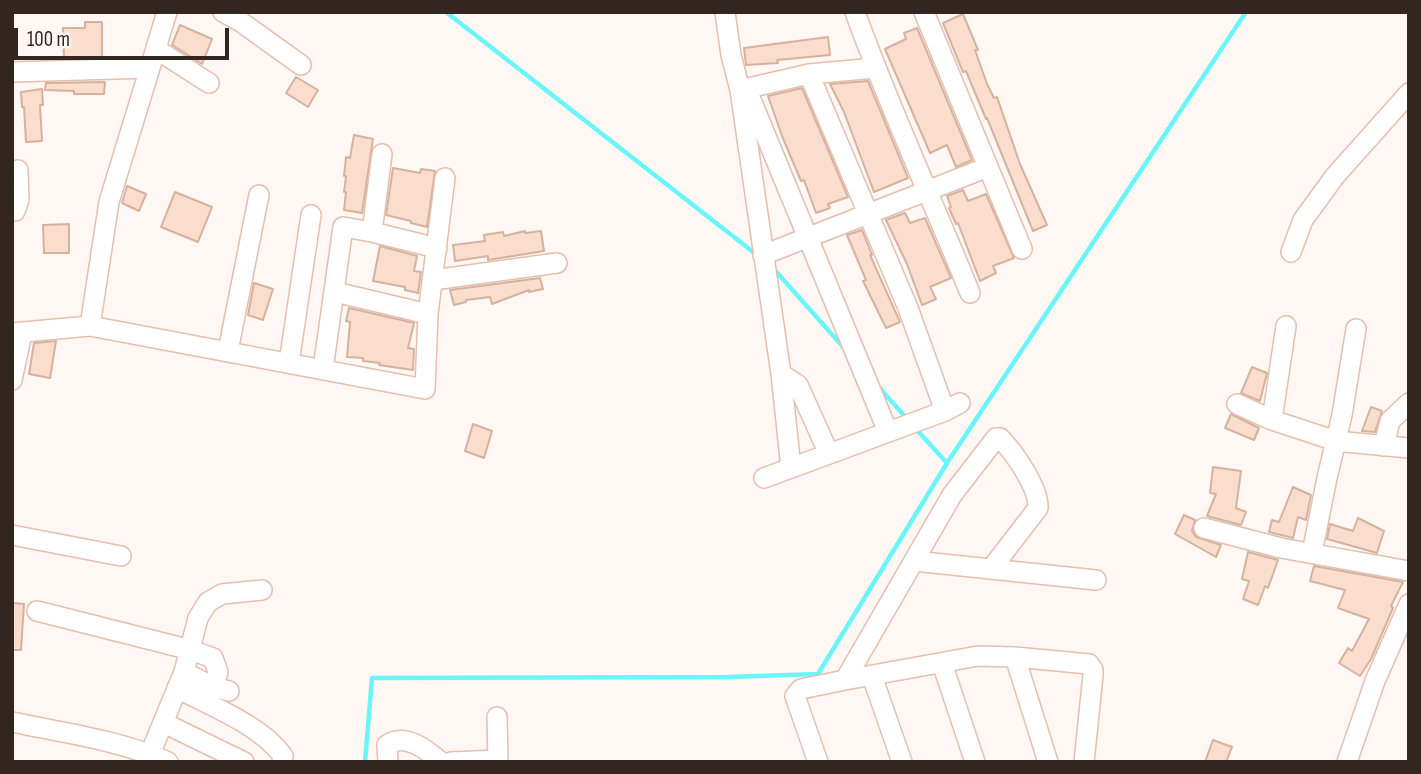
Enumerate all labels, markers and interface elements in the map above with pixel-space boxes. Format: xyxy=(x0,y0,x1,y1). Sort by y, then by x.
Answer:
scale bar xyxy=(18,14,233,58)
text: 100 m xyxy=(27,27,70,52)

